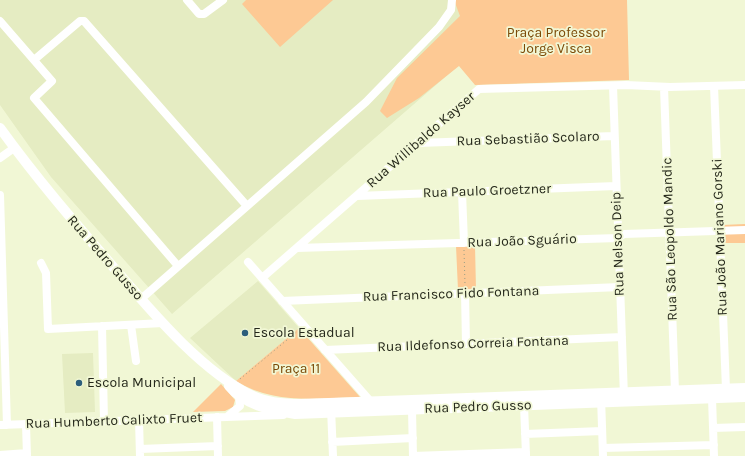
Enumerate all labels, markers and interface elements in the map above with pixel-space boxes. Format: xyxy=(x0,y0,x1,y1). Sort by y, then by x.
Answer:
park label: Praça Professor Jorge Visca xyxy=(507,25,605,58)
street label: Rua Willibaldo Kayser xyxy=(363,88,479,192)
street label: Rua Sebastião Scolaro xyxy=(456,128,600,150)
street label: Rua São Leopoldo Mandic xyxy=(659,157,681,321)
street label: Rua João Mariano Gorski xyxy=(709,158,731,316)
street label: Rua Paulo Groetzner xyxy=(423,180,551,202)
street label: Rua Nelson Deip xyxy=(608,192,628,296)
street label: Rua Pedro Gusso xyxy=(63,212,147,304)
street label: Rua João Sguário xyxy=(467,231,577,251)
street label: Rua Francisco Fido Fontana xyxy=(362,283,540,305)
place label: Escola Estadual xyxy=(253,325,355,341)
marker: Escola Estadual xyxy=(240,328,250,338)
street label: Rua Ildefonso Correia Fontana xyxy=(377,332,569,356)
park label: Praça 11 xyxy=(272,361,320,377)
place label: Escola Municipal xyxy=(87,375,196,391)
marker: Escola Municipal xyxy=(74,378,84,388)
street label: Rua Pedro Gusso xyxy=(424,397,532,417)
street label: Rua Humberto Calixto Fruet xyxy=(25,410,203,432)

